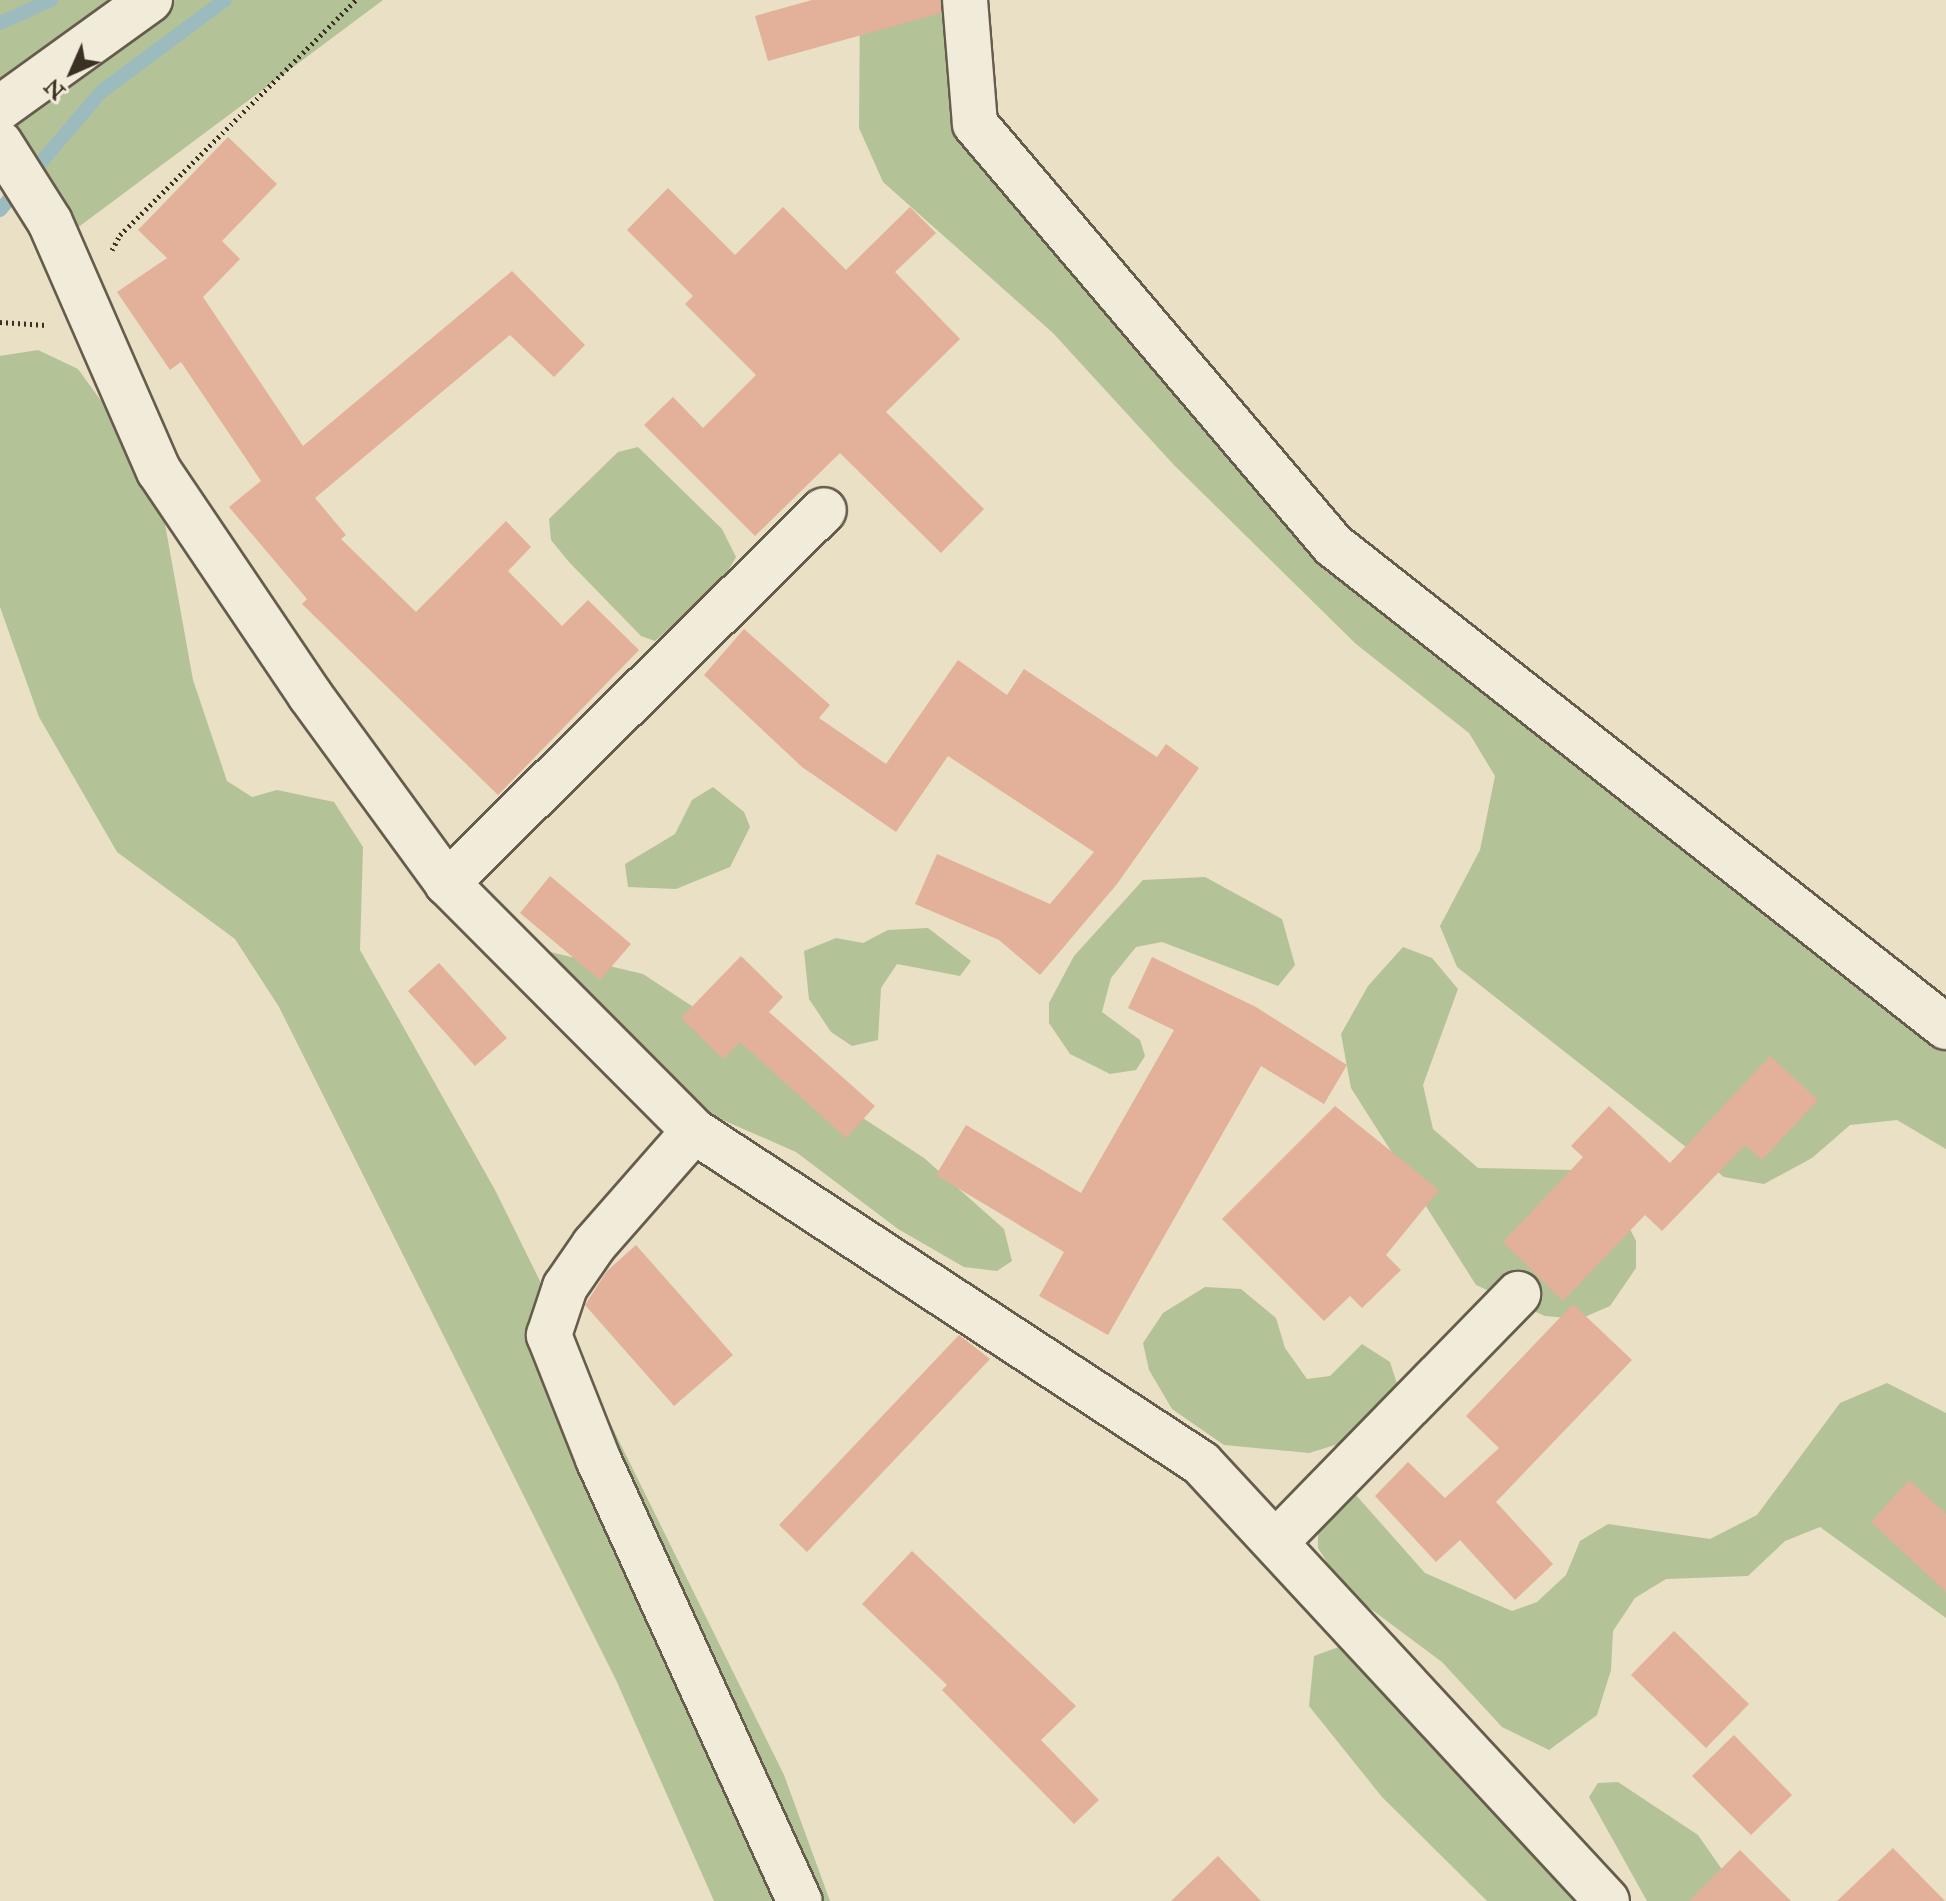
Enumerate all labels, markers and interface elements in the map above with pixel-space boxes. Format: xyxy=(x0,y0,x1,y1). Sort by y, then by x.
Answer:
north arrow xyxy=(32,32,112,112)
text: N xyxy=(39,73,71,105)

